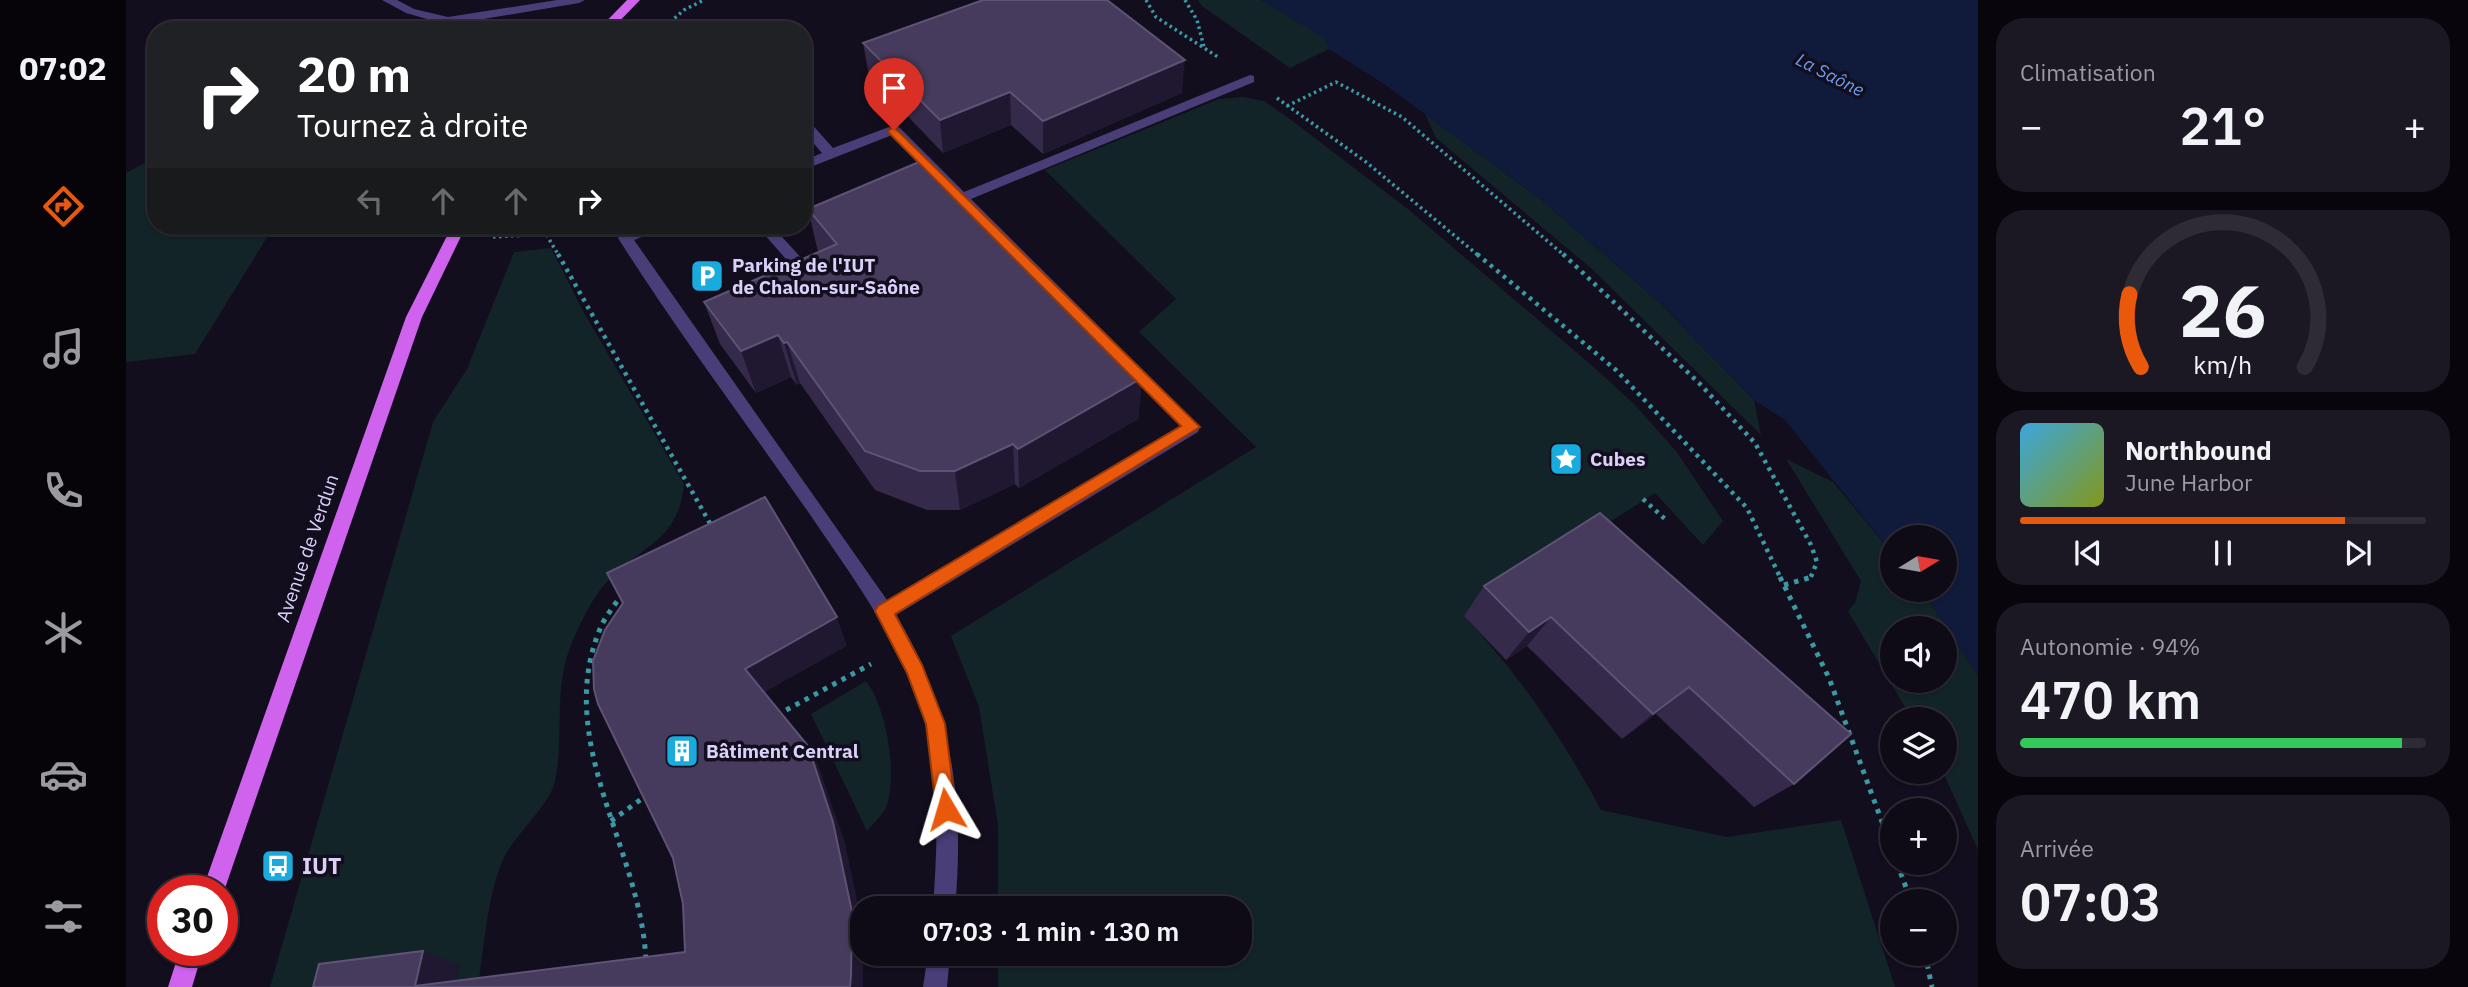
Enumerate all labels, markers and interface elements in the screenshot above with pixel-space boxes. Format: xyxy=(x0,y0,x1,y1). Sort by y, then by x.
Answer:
text: 20 m xyxy=(297,42,411,105)
text: 07:02 xyxy=(19,47,107,89)
water label: La Saône xyxy=(1792,48,1868,101)
icon: right xyxy=(182,49,273,140)
text: Climatisation xyxy=(2020,57,2156,87)
pin xyxy=(864,58,924,130)
icon: arrive xyxy=(875,69,913,107)
text: 21° xyxy=(2180,92,2266,159)
text: − xyxy=(2020,101,2043,150)
text: + xyxy=(2403,101,2426,150)
text: Tournez à droite xyxy=(297,104,528,146)
icon: directions xyxy=(39,182,88,231)
icon: left xyxy=(351,182,389,220)
icon: ahead xyxy=(424,182,462,220)
icon: ahead xyxy=(497,182,535,220)
icon: right xyxy=(570,182,608,220)
place label: Parking de l'IUT de Chalon-sur-Saône xyxy=(732,253,920,299)
parking icon: Parking de l'IUT de Chalon-sur-Saône xyxy=(688,257,726,295)
text: 26 xyxy=(2179,263,2267,358)
icon: music xyxy=(39,324,88,373)
text: km/h xyxy=(2194,348,2252,381)
text: Northbound xyxy=(2125,433,2272,467)
place icon: Cubes xyxy=(1547,440,1585,478)
place label: Cubes xyxy=(1590,447,1646,471)
icon: phone xyxy=(39,466,88,515)
text: June Harbor xyxy=(2125,467,2253,497)
street label: Avenue de Verdun xyxy=(270,471,344,625)
north arrow xyxy=(1880,525,1956,602)
map controls xyxy=(1880,525,1957,966)
icon: previous xyxy=(2069,534,2107,572)
icon: pause xyxy=(2204,534,2242,572)
icon: next xyxy=(2339,534,2377,572)
icon: climate xyxy=(39,608,88,657)
button: sound xyxy=(1880,616,1957,693)
text: Autonomie · 94% xyxy=(2020,631,2200,661)
text: 470 km xyxy=(2020,666,2201,733)
button: layers xyxy=(1880,707,1957,784)
building icon: Bâtiment Central xyxy=(663,732,701,770)
place label: Bâtiment Central xyxy=(706,739,859,763)
icon: car xyxy=(39,750,88,799)
position arrow xyxy=(909,772,983,846)
button: + xyxy=(1880,798,1957,875)
text: Arrivée xyxy=(2020,833,2094,863)
bus stop icon: IUT xyxy=(259,847,297,885)
place label: IUT xyxy=(302,850,341,880)
text: 07:03 xyxy=(2020,868,2161,935)
speed limit sign: 30 xyxy=(147,875,238,966)
button: − xyxy=(1880,889,1957,966)
icon: filters xyxy=(39,892,88,941)
text: 07:03 · 1 min · 130 m xyxy=(923,914,1179,948)

